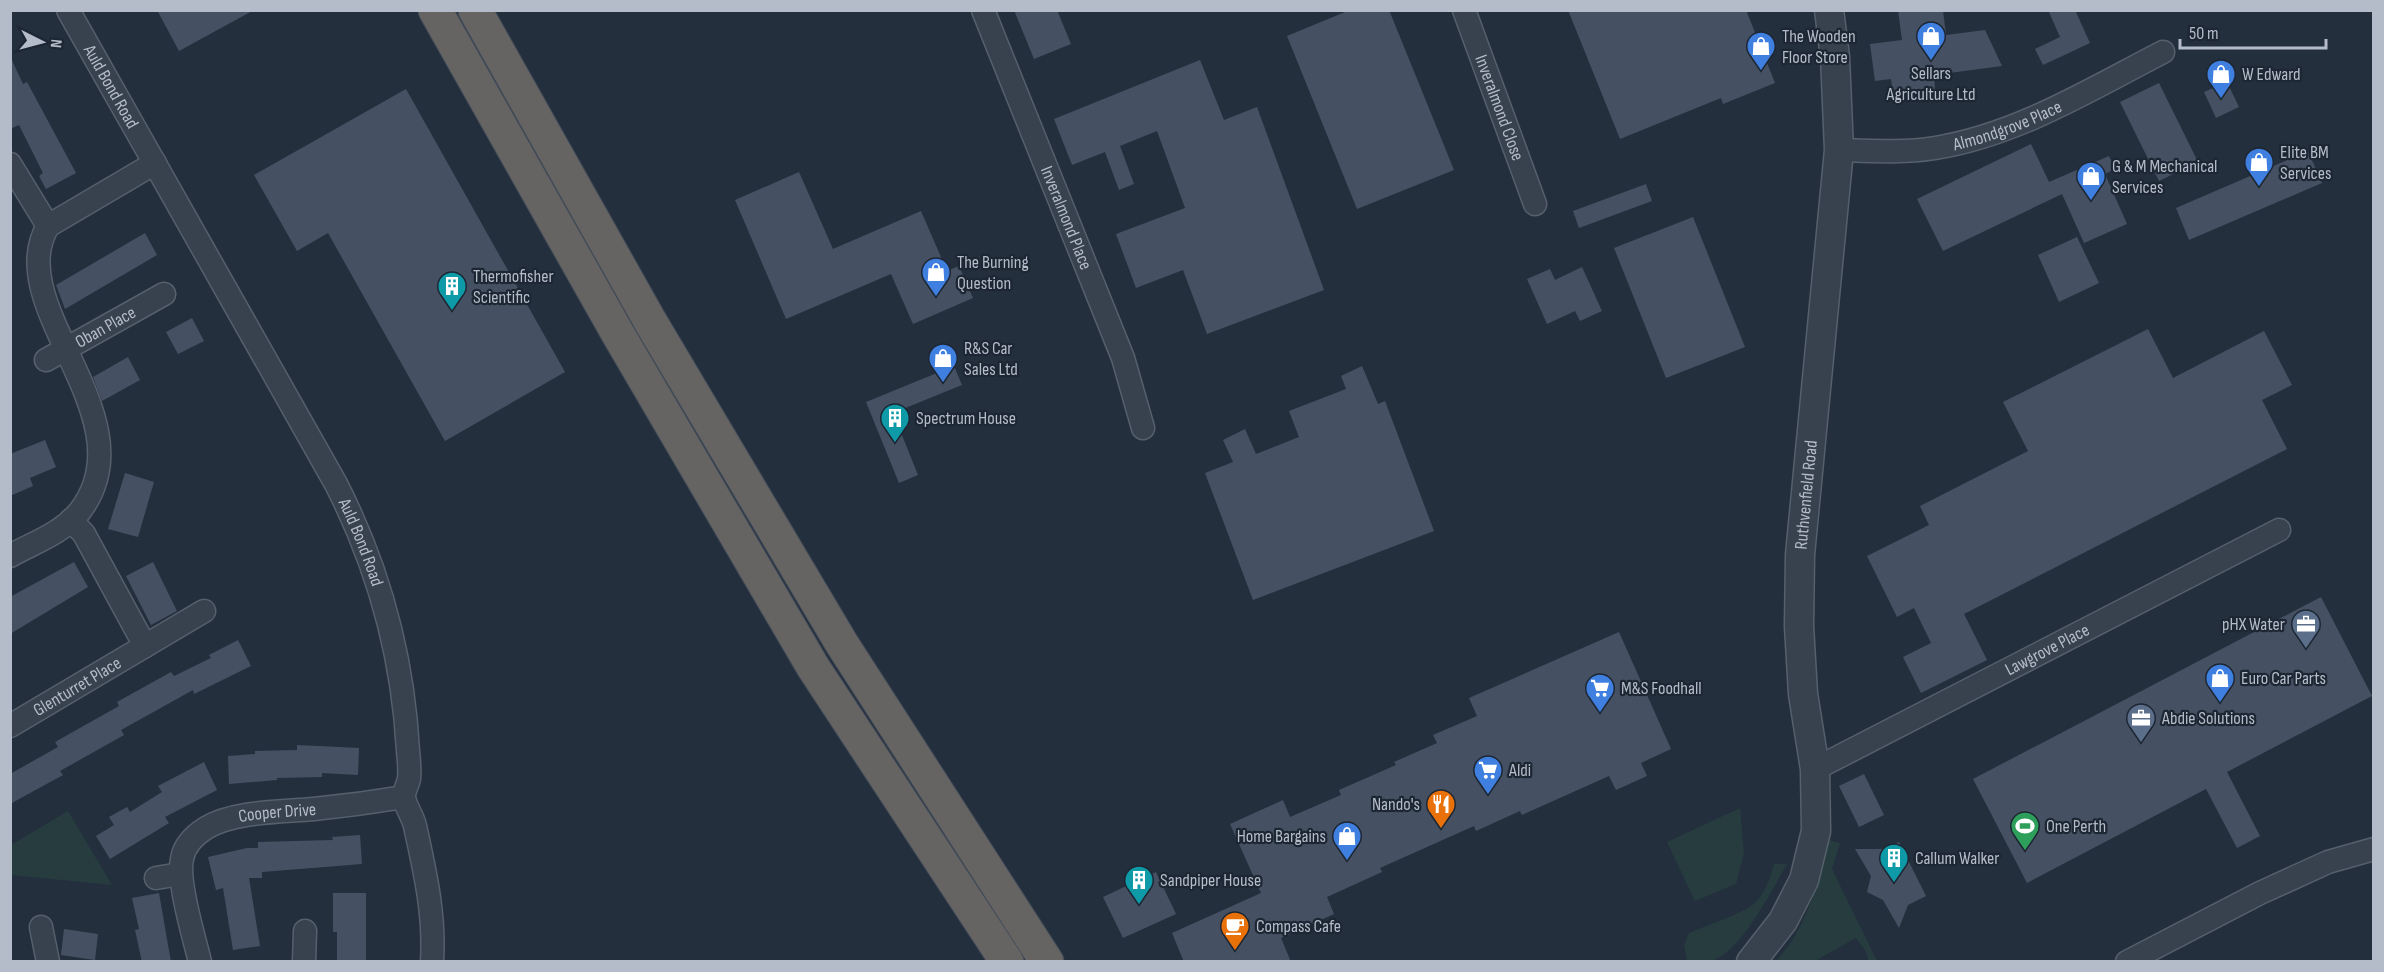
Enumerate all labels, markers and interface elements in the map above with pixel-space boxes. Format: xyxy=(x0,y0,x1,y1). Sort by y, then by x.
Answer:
north arrow xyxy=(12,12,72,72)
scale bar xyxy=(2180,12,2326,50)
shop icon: Sellars Agriculture Ltd xyxy=(1915,20,1947,62)
text: 50 m xyxy=(2189,23,2219,44)
place label: The Wooden Floor Store xyxy=(1782,26,1856,68)
shop icon: The Wooden Floor Store xyxy=(1745,30,1777,72)
text: N xyxy=(46,38,65,49)
street label: Auld Bond Road xyxy=(78,40,143,132)
street label: Inveralmond Close xyxy=(1470,52,1528,164)
shop icon: W Edward xyxy=(2205,58,2237,100)
place label: Sellars Agriculture Ltd xyxy=(1886,63,1975,105)
place label: W Edward xyxy=(2242,64,2301,85)
street label: Almondgrove Place xyxy=(1950,96,2065,155)
place label: Elite BM Services xyxy=(2280,142,2331,184)
shop icon: Elite BM Services xyxy=(2243,146,2275,188)
place label: G & M Mechanical Services xyxy=(2112,156,2217,198)
shop icon: G & M Mechanical Services xyxy=(2075,160,2107,202)
street label: Inveralmond Place xyxy=(1036,163,1096,273)
place label: The Burning Question xyxy=(957,252,1029,294)
shop icon: The Burning Question xyxy=(920,256,952,298)
place label: Thermofisher Scientific xyxy=(473,266,554,308)
building icon: Thermofisher Scientific xyxy=(436,270,468,312)
street label: Oban Place xyxy=(72,302,140,353)
place label: R&S Car Sales Ltd xyxy=(964,338,1018,380)
shop icon: R&S Car Sales Ltd xyxy=(927,342,959,384)
building icon: Spectrum House xyxy=(879,402,911,444)
place label: Spectrum House xyxy=(916,408,1016,429)
street label: Ruthvenfield Road xyxy=(1791,439,1822,551)
street label: Auld Bond Road xyxy=(333,494,387,589)
office icon: pHX Water xyxy=(2290,608,2322,650)
place label: pHX Water xyxy=(2222,614,2285,635)
street label: Lawgrove Place xyxy=(2002,620,2093,680)
street label: Glenturret Place xyxy=(30,653,125,721)
shop icon: Euro Car Parts xyxy=(2204,662,2236,704)
place label: Euro Car Parts xyxy=(2241,668,2326,689)
supermarket icon: M&S Foodhall xyxy=(1584,672,1616,714)
place label: M&S Foodhall xyxy=(1621,678,1702,699)
office icon: Abdie Solutions xyxy=(2125,702,2157,744)
place label: Abdie Solutions xyxy=(2161,708,2255,729)
supermarket icon: Aldi xyxy=(1472,754,1504,796)
place label: Aldi xyxy=(1508,760,1531,781)
restaurant icon: Nando's xyxy=(1425,788,1457,830)
place label: Nando's xyxy=(1372,794,1420,815)
street label: Cooper Drive xyxy=(237,799,317,827)
sports icon: One Perth xyxy=(2009,810,2041,852)
place label: One Perth xyxy=(2046,816,2106,837)
shop icon: Home Bargains xyxy=(1331,820,1363,862)
place label: Home Bargains xyxy=(1237,826,1326,847)
building icon: Callum Walker xyxy=(1878,842,1910,884)
place label: Callum Walker xyxy=(1915,848,2000,869)
building icon: Sandpiper House xyxy=(1123,864,1155,906)
place label: Sandpiper House xyxy=(1160,870,1261,891)
cafe icon: Compass Cafe xyxy=(1219,910,1251,952)
place label: Compass Cafe xyxy=(1256,916,1341,937)

